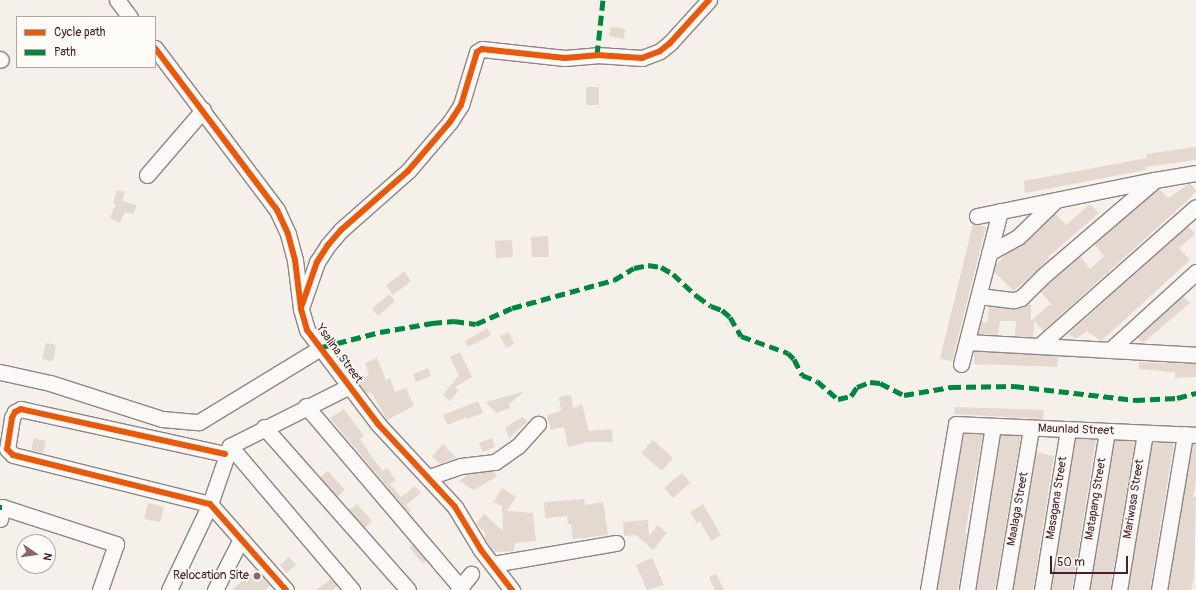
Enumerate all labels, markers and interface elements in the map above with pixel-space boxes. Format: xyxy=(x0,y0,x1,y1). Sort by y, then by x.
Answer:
legend xyxy=(16,16,156,68)
text: Cycle path xyxy=(54,25,105,40)
text: Path xyxy=(54,45,76,60)
street label: Ysalina Street xyxy=(313,322,365,386)
street label: Maunlad Street xyxy=(1038,421,1114,439)
street label: Masagana Street xyxy=(1043,455,1071,541)
street label: Matapang Street xyxy=(1082,457,1110,541)
street label: Mariwasa Street xyxy=(1121,458,1147,540)
street label: Maalaga Street xyxy=(1004,471,1032,547)
north arrow xyxy=(16,534,56,574)
scale bar xyxy=(1052,548,1130,574)
text: N xyxy=(40,552,54,562)
text: 50 m xyxy=(1057,555,1085,570)
place label: Relocation Site xyxy=(173,569,249,583)
marker: Relocation Site xyxy=(252,571,262,581)

